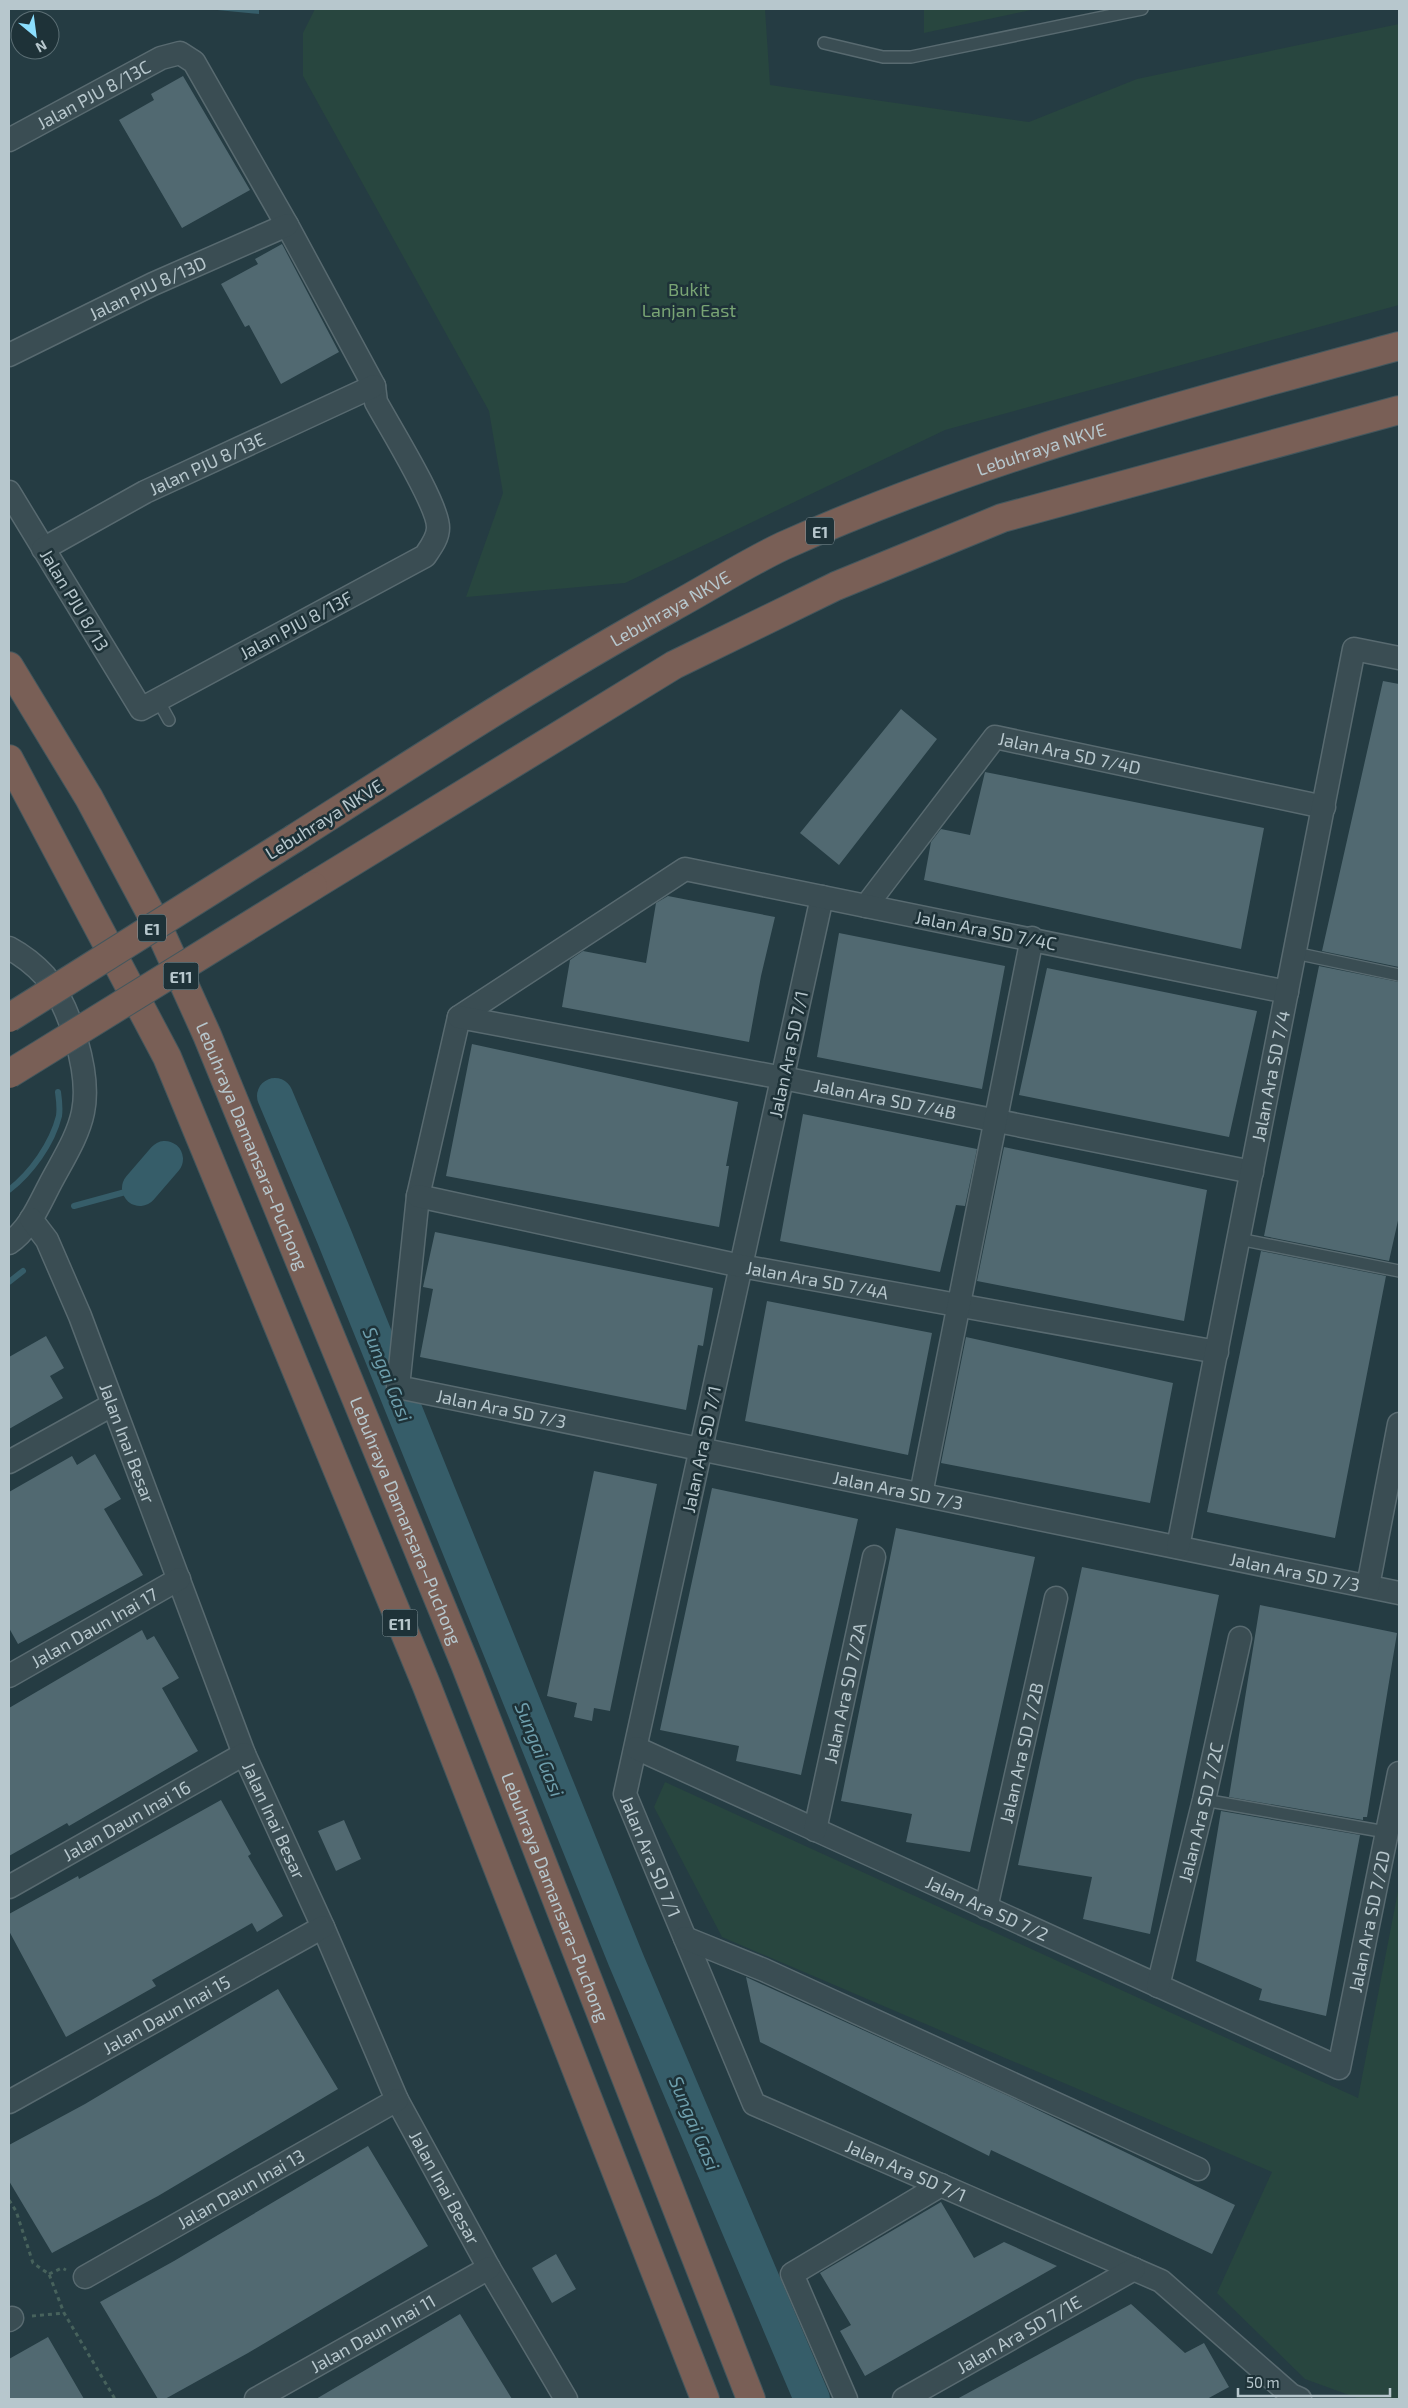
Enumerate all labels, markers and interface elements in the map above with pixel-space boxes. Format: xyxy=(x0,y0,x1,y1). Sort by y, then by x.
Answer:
north arrow xyxy=(10,10,60,60)
text: N xyxy=(33,37,50,57)
street label: Jalan PJU 8/13C xyxy=(33,55,154,134)
street label: Jalan PJU 8/13D xyxy=(85,251,210,325)
park label: Bukit Lanjan East xyxy=(642,278,736,321)
street label: Lebuhraya NKVE xyxy=(974,418,1109,480)
street label: Jalan PJU 8/13E xyxy=(145,427,268,500)
road number: E1 xyxy=(806,518,834,544)
street label: Jalan PJU 8/13 xyxy=(36,545,114,655)
street label: Lebuhraya NKVE xyxy=(606,565,734,651)
street label: Jalan PJU 8/13F xyxy=(236,586,357,664)
street label: Jalan Ara SD 7/4D xyxy=(996,727,1143,779)
street label: Lebuhraya NKVE xyxy=(261,774,387,864)
street label: Jalan Ara SD 7/4C xyxy=(913,906,1059,954)
road number: E1 xyxy=(138,914,166,941)
road number: E11 xyxy=(164,962,198,989)
street label: Jalan Ara SD 7/1 xyxy=(764,988,812,1120)
street label: Jalan Ara SD 7/4 xyxy=(1247,1008,1294,1144)
street label: Lebuhraya Damansara–Puchong xyxy=(192,1018,313,1273)
street label: Jalan Ara SD 7/4B xyxy=(812,1074,958,1123)
street label: Jalan Ara SD 7/4A xyxy=(744,1256,891,1304)
water label: Sungai Gasi xyxy=(359,1323,418,1425)
street label: Jalan Inai Besar xyxy=(95,1380,160,1506)
street label: Jalan Ara SD 7/1 xyxy=(677,1383,725,1515)
street label: Jalan Ara SD 7/3 xyxy=(435,1384,569,1432)
street label: Lebuhraya Damansara–Puchong xyxy=(345,1393,467,1648)
street label: Jalan Ara SD 7/3 xyxy=(831,1466,965,1514)
street label: Jalan Ara SD 7/3 xyxy=(1228,1547,1362,1596)
street label: Jalan Daun Inai 17 xyxy=(27,1583,161,1672)
road number: E11 xyxy=(382,1610,418,1636)
street label: Jalan Ara SD 7/2A xyxy=(819,1620,871,1766)
street label: Jalan Ara SD 7/2B xyxy=(994,1680,1048,1825)
water label: Sungai Gasi xyxy=(511,1698,570,1800)
street label: Jalan Ara SD 7/2C xyxy=(1173,1740,1227,1884)
street label: Jalan Inai Besar xyxy=(238,1758,311,1883)
street label: Lebuhraya Damansara–Puchong xyxy=(497,1769,614,2025)
street label: Jalan Daun Inai 16 xyxy=(59,1776,194,1865)
street label: Jalan Ara SD 7/1 xyxy=(616,1792,686,1920)
street label: Jalan Ara SD 7/2D xyxy=(1344,1848,1394,1994)
street label: Jalan Ara SD 7/2 xyxy=(923,1870,1052,1945)
street label: Jalan Daun Inai 15 xyxy=(99,1970,234,2059)
water label: Sungai Gasi xyxy=(665,2072,725,2174)
street label: Jalan Inai Besar xyxy=(405,2127,485,2248)
street label: Jalan Ara SD 7/1 xyxy=(842,2134,970,2206)
street label: Jalan Daun Inai 13 xyxy=(173,2144,308,2234)
street label: Jalan Daun Inai 11 xyxy=(306,2289,439,2377)
street label: Jalan Ara SD 7/1E xyxy=(953,2290,1085,2378)
scale bar xyxy=(1238,2366,1390,2398)
text: 50 m xyxy=(1246,2373,1280,2391)

